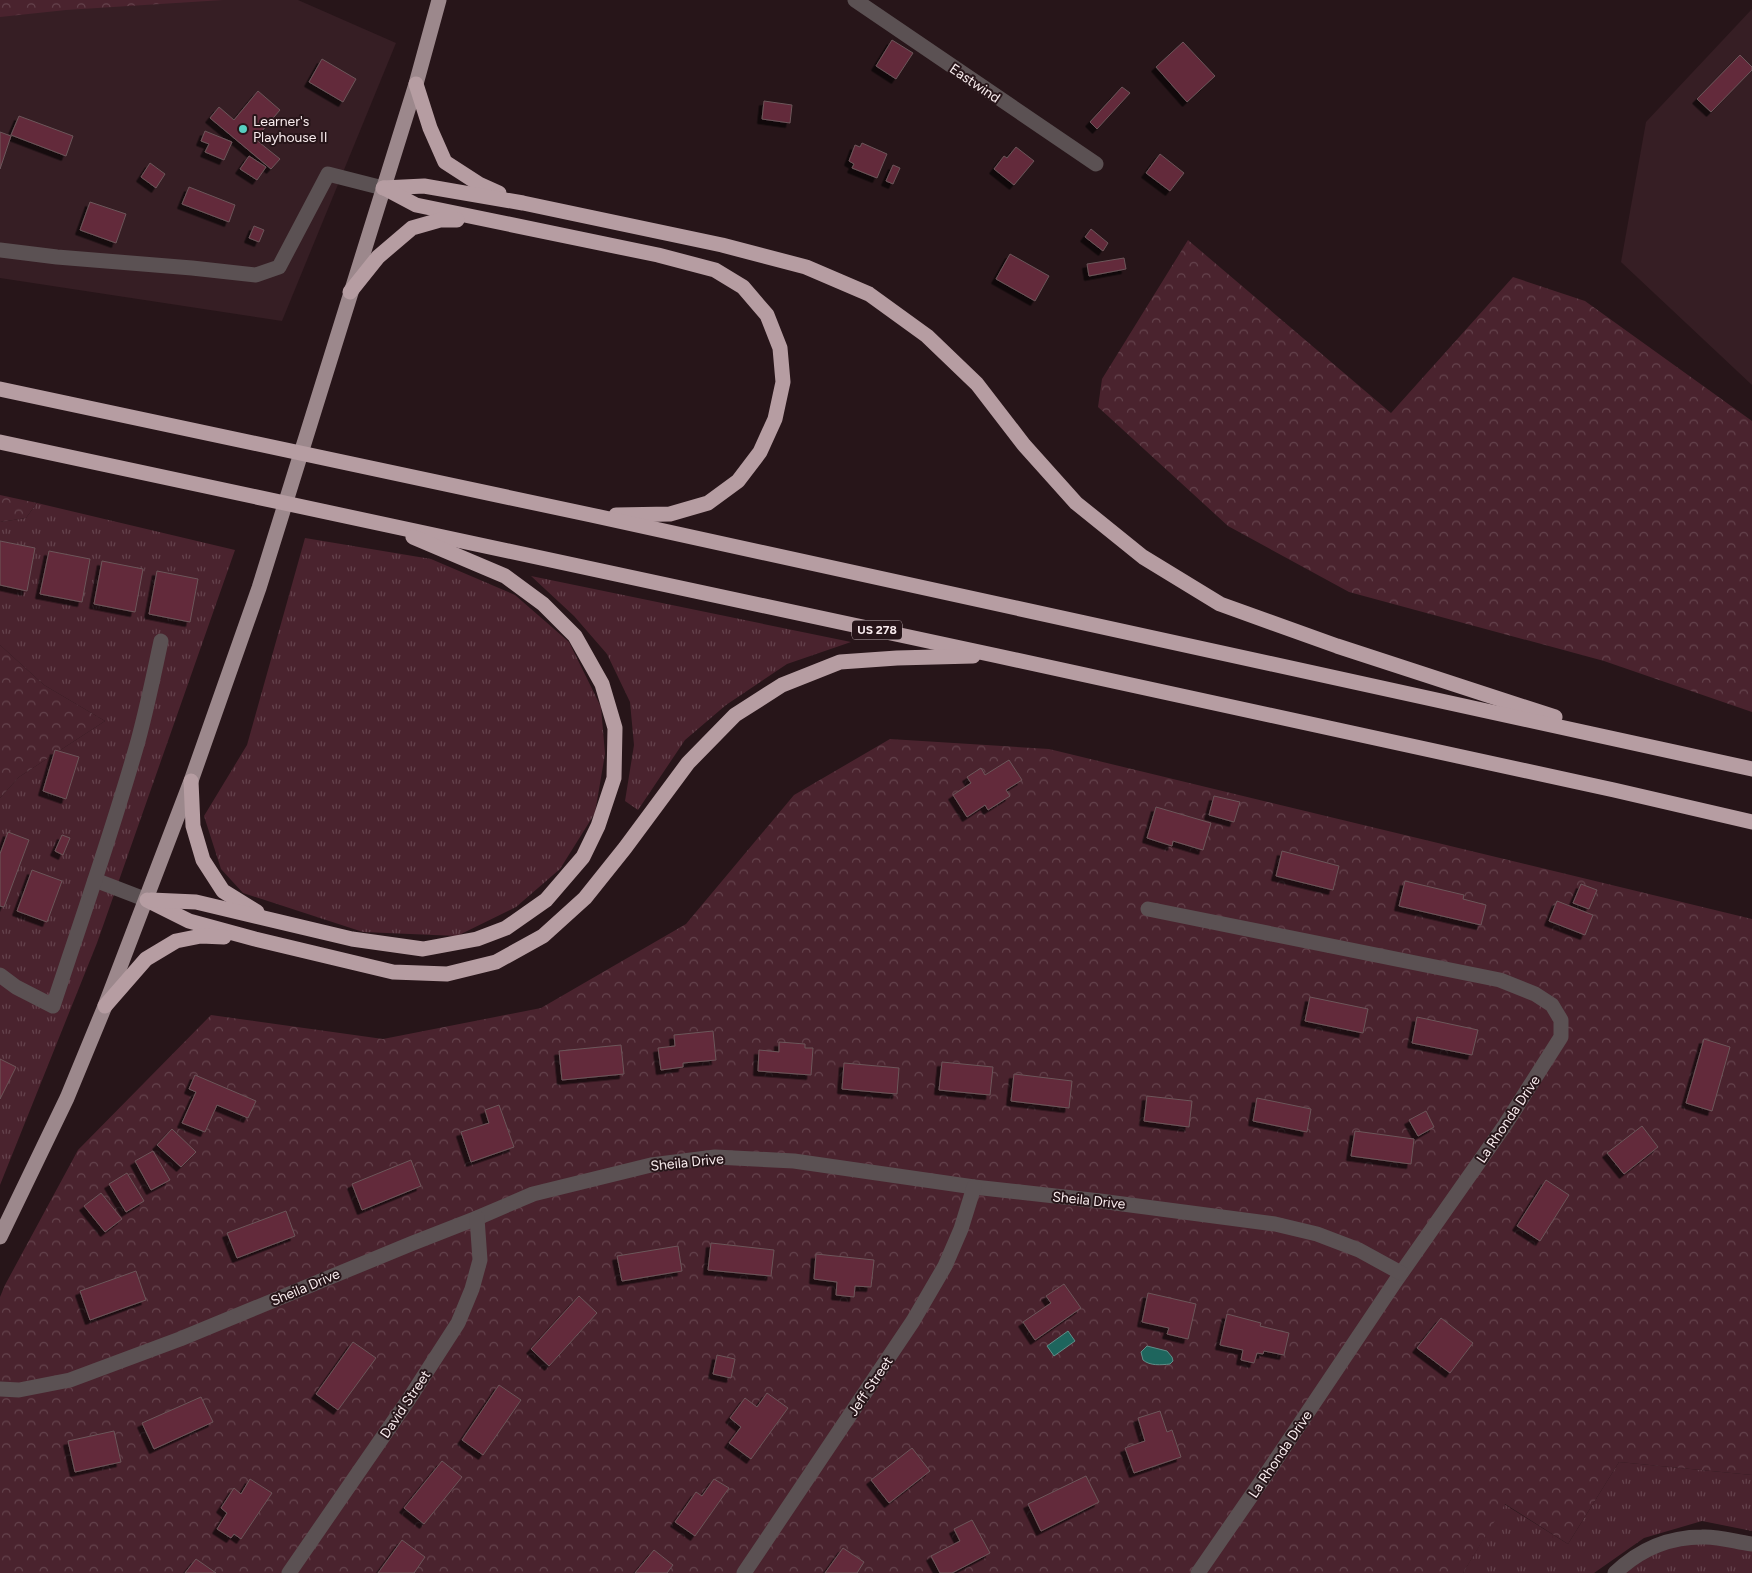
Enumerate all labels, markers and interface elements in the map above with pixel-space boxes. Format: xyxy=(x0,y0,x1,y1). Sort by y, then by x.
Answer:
street label: Eastwind xyxy=(946,60,1003,107)
place label: Learner's Playhouse II xyxy=(253,113,328,146)
marker: Learner's Playhouse II xyxy=(237,123,249,135)
road number: US 278 xyxy=(852,620,902,640)
street label: La Rhonda Drive xyxy=(1473,1072,1544,1166)
street label: Sheila Drive xyxy=(650,1150,725,1175)
street label: Sheila Drive xyxy=(1052,1188,1127,1213)
street label: Sheila Drive xyxy=(268,1265,343,1310)
street label: Jeff Street xyxy=(844,1353,896,1419)
street label: David Street xyxy=(377,1367,434,1441)
street label: La Rhonda Drive xyxy=(1245,1407,1316,1501)

